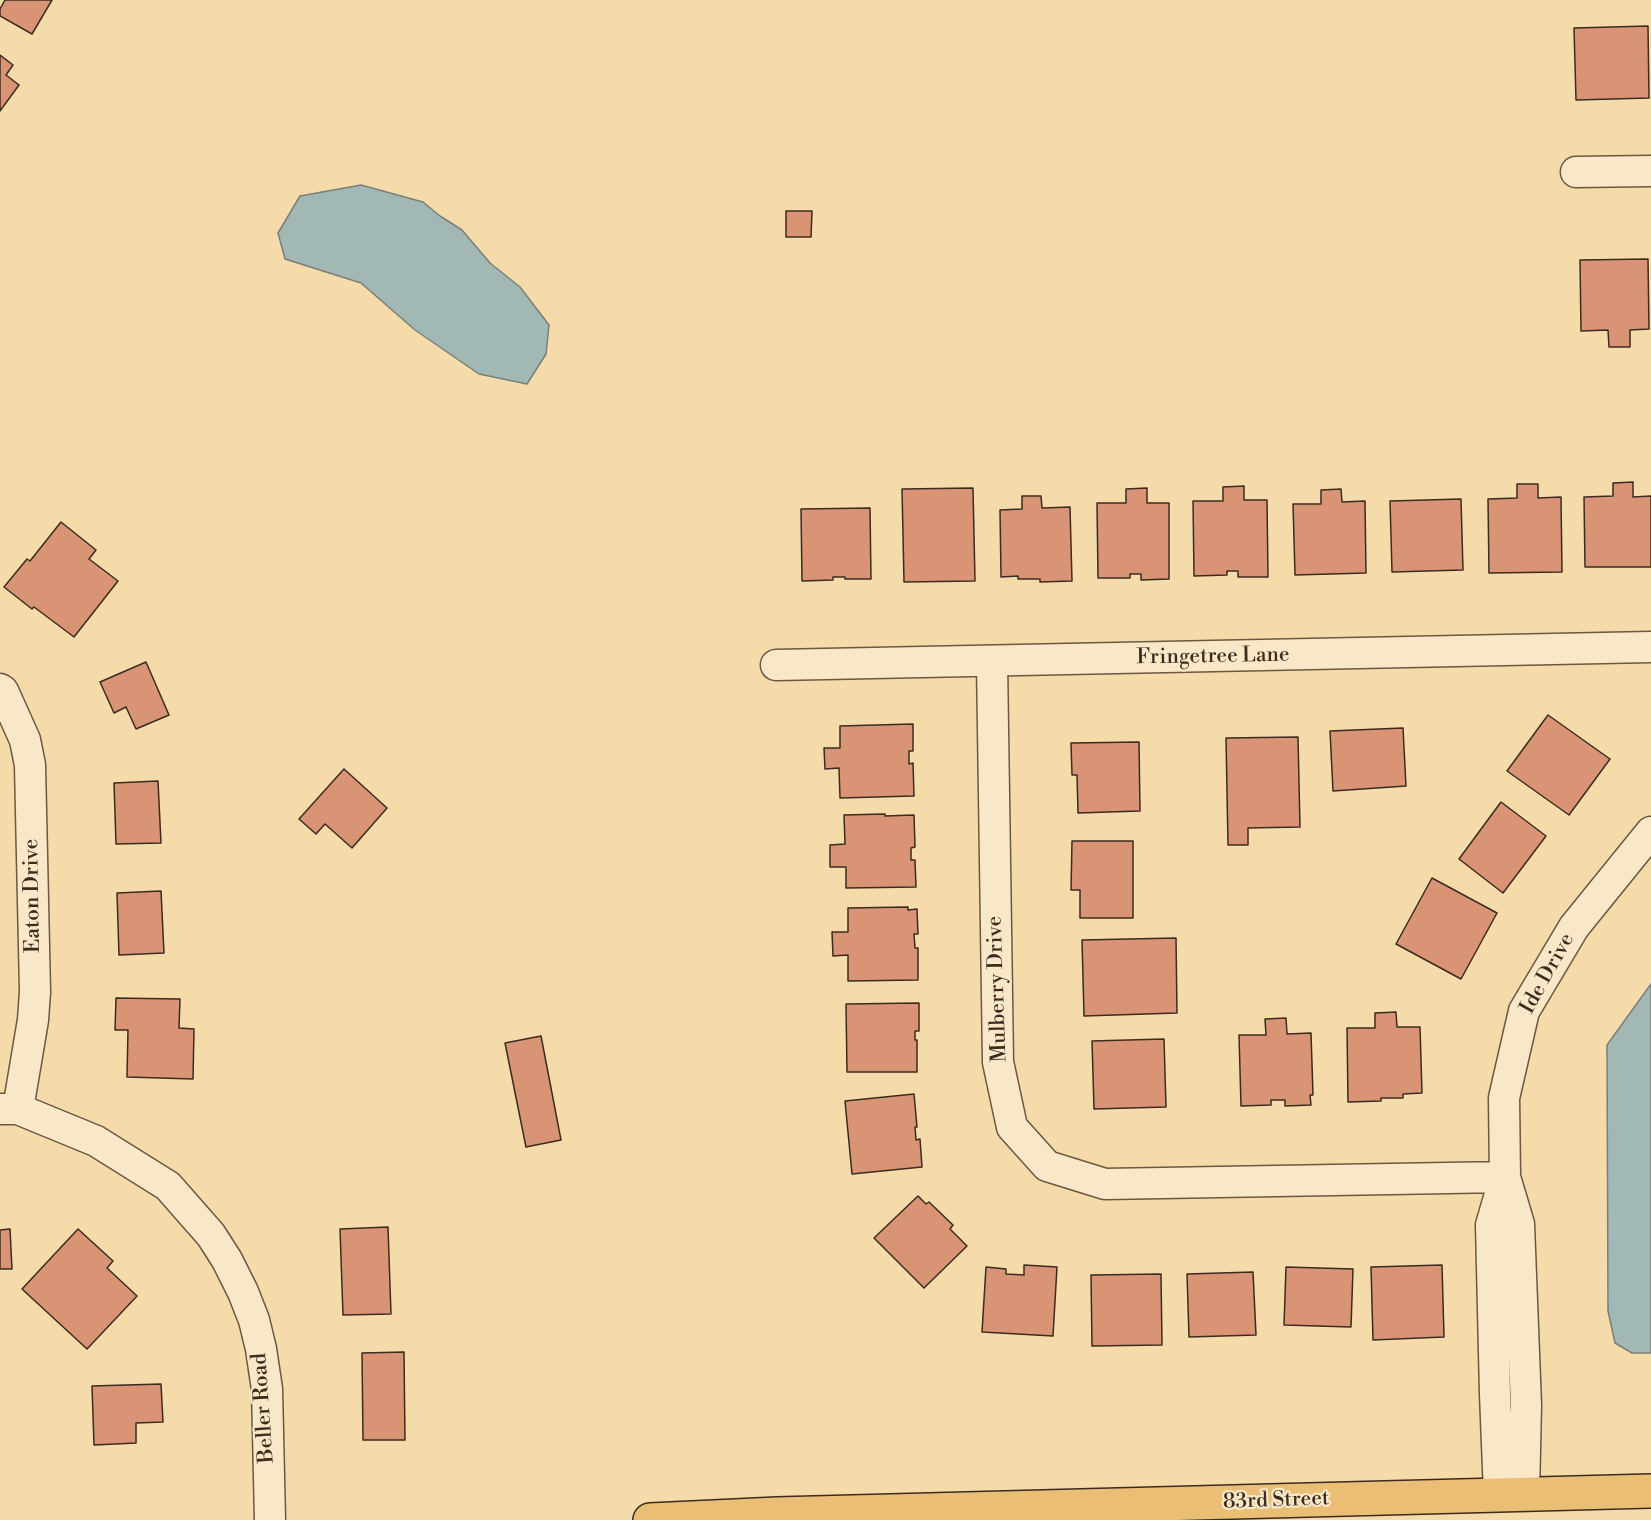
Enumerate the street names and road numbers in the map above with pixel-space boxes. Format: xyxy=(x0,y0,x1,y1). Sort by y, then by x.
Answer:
street label: Fringetree Lane xyxy=(1136,643,1290,671)
street label: Eaton Drive xyxy=(19,839,47,953)
street label: Mulberry Drive xyxy=(983,915,1013,1063)
street label: Ide Drive xyxy=(1516,929,1580,1019)
street label: Beller Road xyxy=(248,1352,280,1464)
street label: 83rd Street xyxy=(1222,1487,1330,1515)

